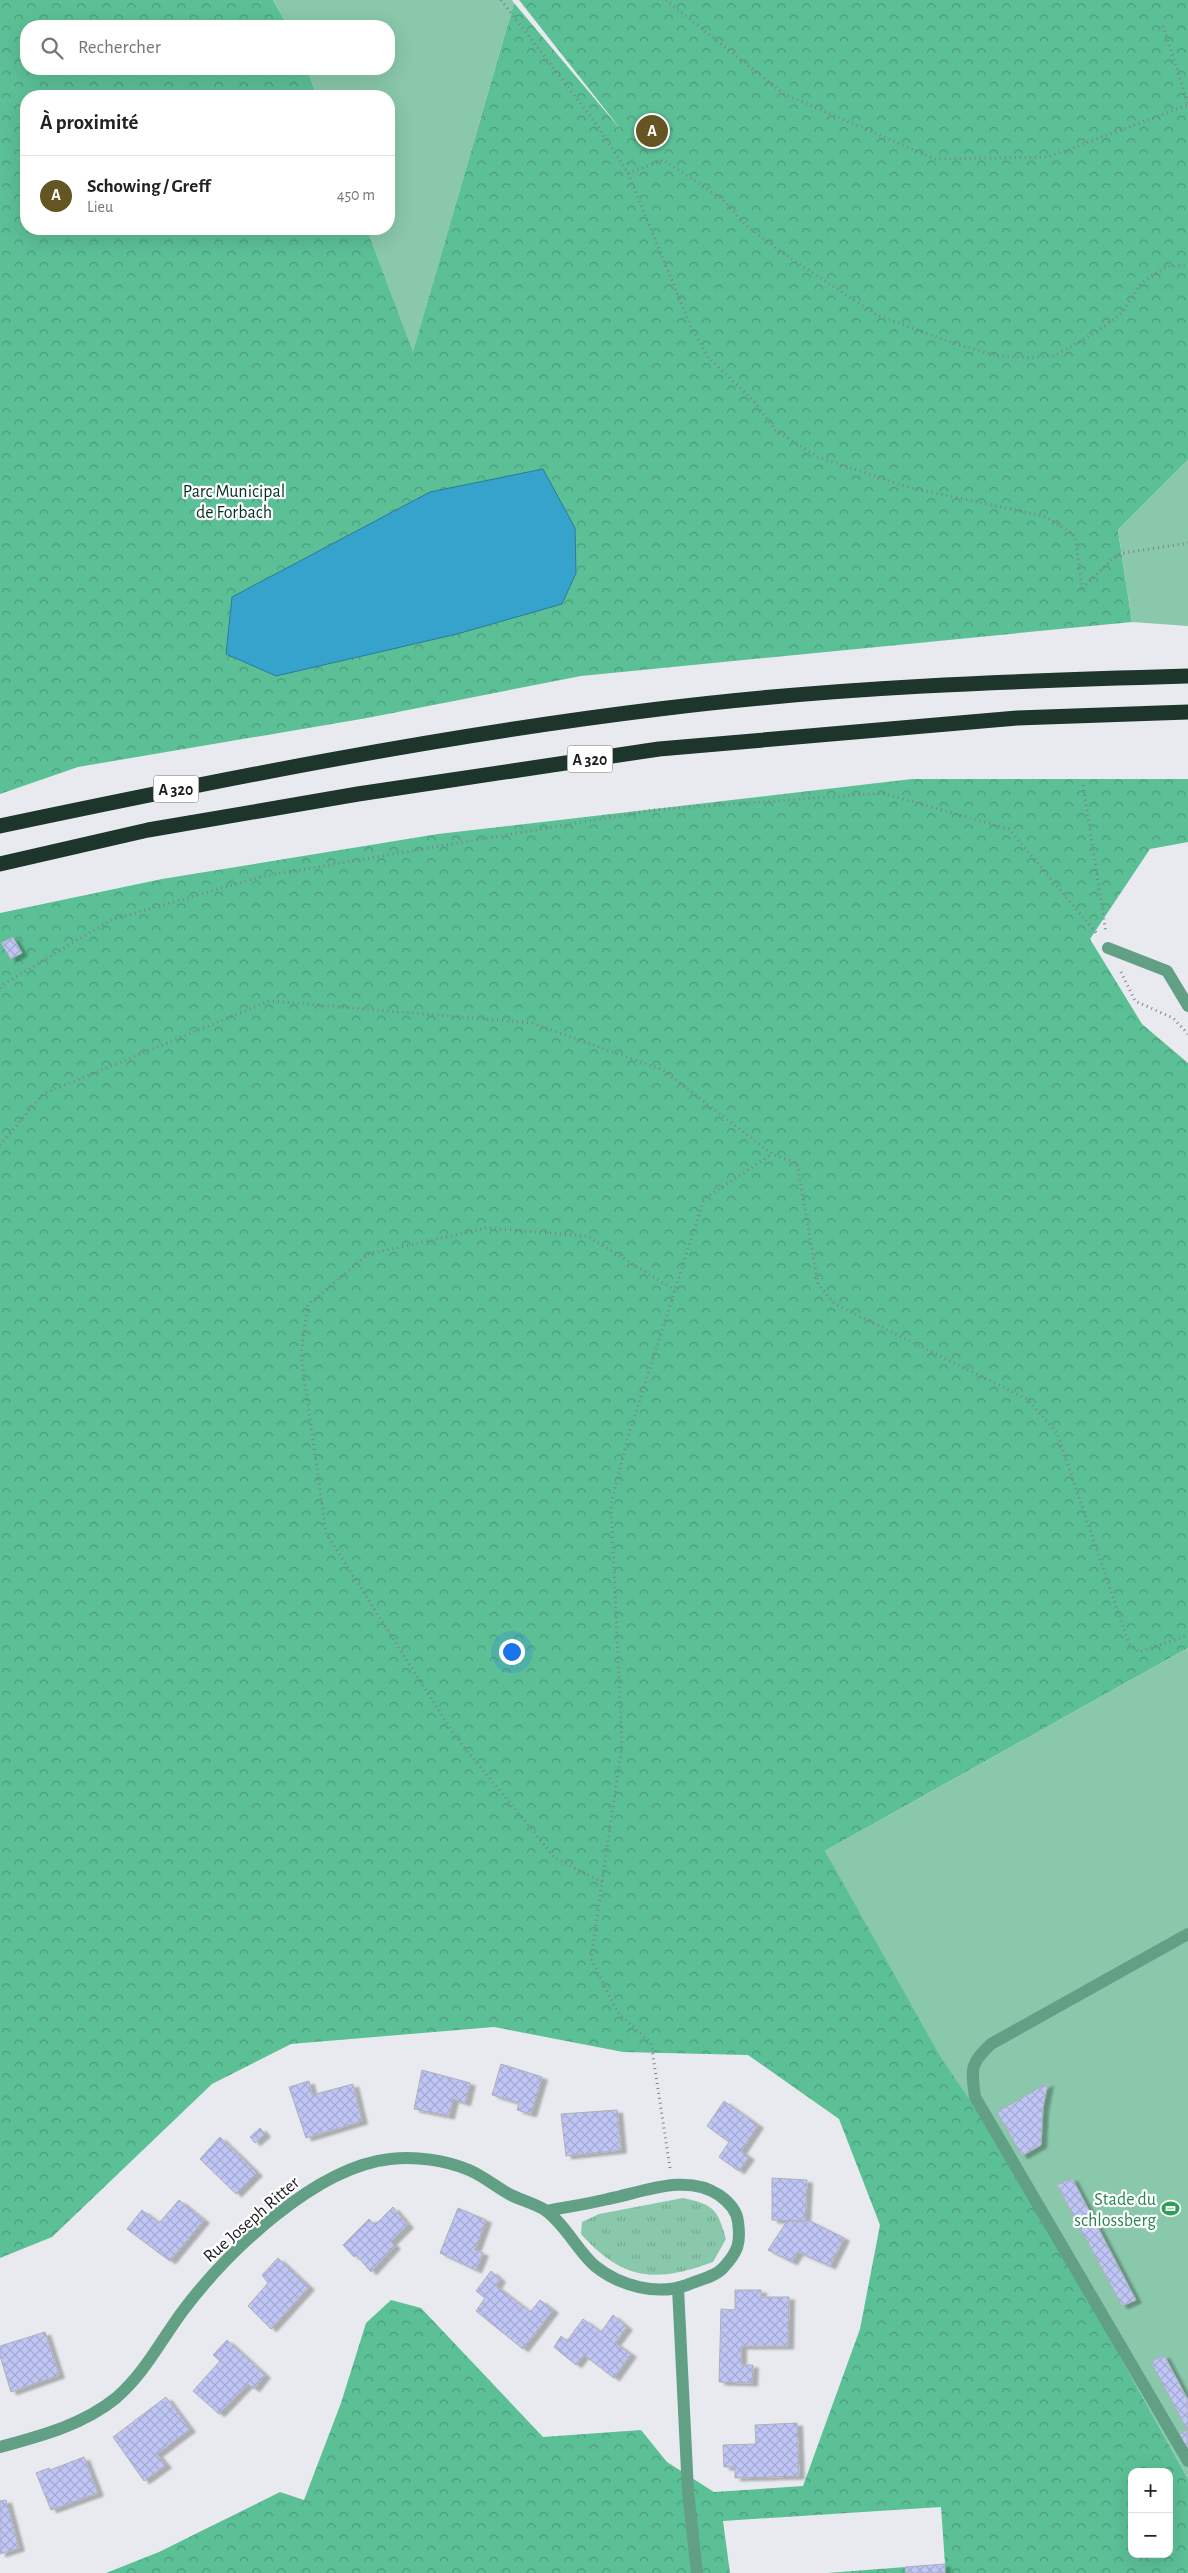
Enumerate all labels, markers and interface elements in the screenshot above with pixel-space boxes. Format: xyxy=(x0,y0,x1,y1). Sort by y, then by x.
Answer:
search box xyxy=(20,20,395,75)
icon: search xyxy=(38,34,66,62)
text: Rechercher xyxy=(78,38,161,57)
text: À proximité xyxy=(40,112,138,133)
pin: A xyxy=(636,112,668,150)
text: Schowing / Greff xyxy=(87,177,211,196)
text: A xyxy=(51,187,61,203)
text: 450 m xyxy=(337,187,375,203)
text: Lieu xyxy=(87,199,113,215)
park label: Parc Municipal de Forbach xyxy=(183,483,285,522)
road number: A 320 xyxy=(568,746,612,772)
road number: A 320 xyxy=(154,776,198,802)
your location xyxy=(499,1639,525,1665)
street label: Rue Joseph Ritter xyxy=(200,2173,303,2266)
place label: Stade du schlossberg xyxy=(1074,2191,1156,2230)
sports icon: Stade du schlossberg xyxy=(1160,2199,1180,2219)
map controls xyxy=(1128,2468,1173,2558)
button: + xyxy=(1128,2468,1173,2513)
button: − xyxy=(1128,2513,1173,2558)

